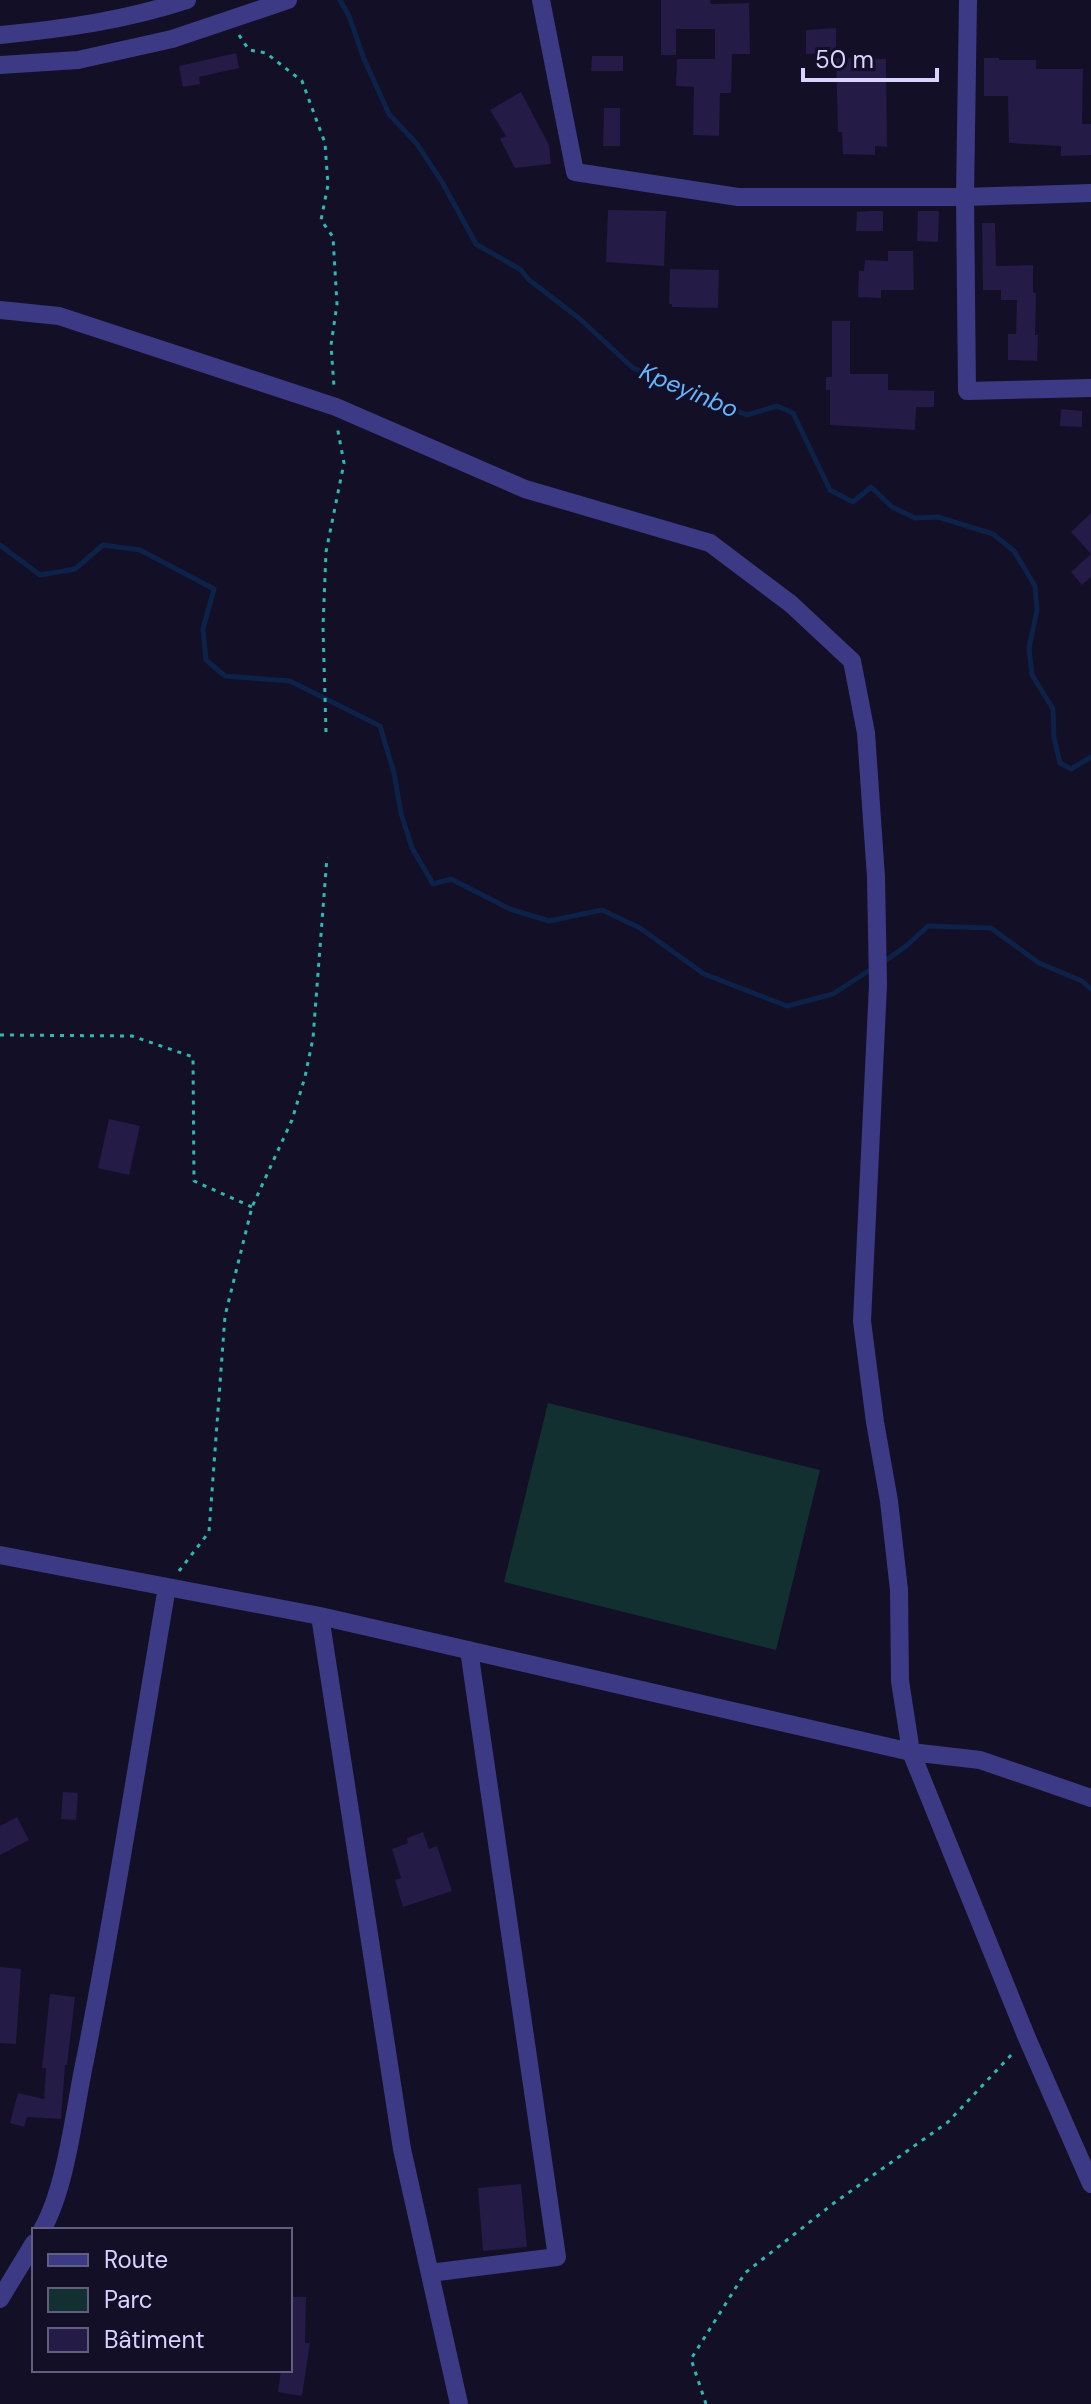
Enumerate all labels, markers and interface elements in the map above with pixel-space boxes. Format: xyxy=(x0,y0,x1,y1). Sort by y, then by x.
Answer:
scale bar xyxy=(803,32,937,82)
text: 50 m xyxy=(815,44,874,75)
water label: Kpeyinbo xyxy=(635,355,743,425)
legend xyxy=(32,2228,292,2372)
text: Route xyxy=(104,2244,168,2275)
text: Parc xyxy=(104,2284,153,2315)
text: Bâtiment xyxy=(104,2324,205,2355)

